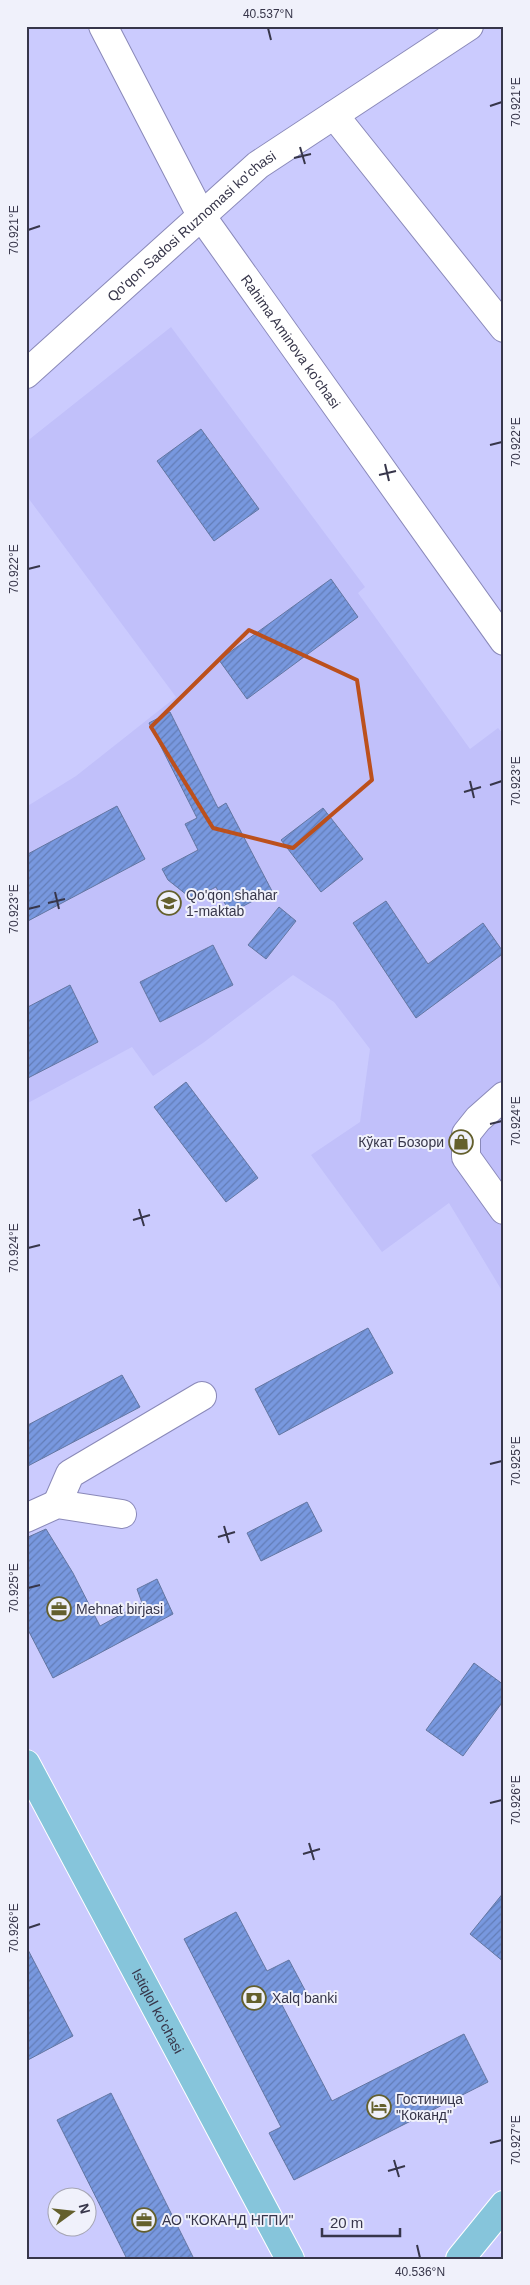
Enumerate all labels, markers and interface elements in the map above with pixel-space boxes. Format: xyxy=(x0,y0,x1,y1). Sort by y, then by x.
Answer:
text: 40.537°N xyxy=(243,7,293,21)
text: 70.921°E xyxy=(509,77,523,127)
street label: Qo'qon Sadosi Ruznomasi ko'chasi xyxy=(104,148,279,305)
text: 70.921°E xyxy=(7,205,21,255)
street label: Rahima Aminova ko'chasi xyxy=(238,272,344,411)
text: 70.922°E xyxy=(509,417,523,467)
text: 70.922°E xyxy=(7,544,21,594)
text: 70.923°E xyxy=(509,756,523,806)
text: 70.923°E xyxy=(7,884,21,934)
place label: Qo'qon shahar 1-maktab xyxy=(186,887,278,919)
school or university icon: Qo'qon shahar 1-maktab xyxy=(156,890,182,916)
text: 70.924°E xyxy=(509,1096,523,1146)
shop icon: Кўкат Бозори xyxy=(448,1129,474,1155)
place label: Кўкат Бозори xyxy=(358,1134,444,1150)
text: 70.924°E xyxy=(7,1223,21,1273)
text: 70.925°E xyxy=(509,1436,523,1486)
text: 70.925°E xyxy=(7,1563,21,1613)
office icon: Mehnat birjasi xyxy=(46,1596,72,1622)
place label: Mehnat birjasi xyxy=(76,1601,163,1617)
text: 70.926°E xyxy=(509,1775,523,1825)
text: 70.926°E xyxy=(7,1903,21,1953)
street label: Istiqlol ko'chasi xyxy=(129,1966,187,2056)
bank icon: Xalq banki xyxy=(241,1985,267,2011)
place label: Xalq banki xyxy=(272,1990,337,2006)
place label: Гостиница "Коканд" xyxy=(396,2091,463,2123)
hotel icon: Гостиница "Коканд" xyxy=(366,2094,392,2120)
text: 70.927°E xyxy=(509,2115,523,2165)
north arrow xyxy=(48,2188,98,2238)
text: N xyxy=(76,2202,94,2216)
scale bar xyxy=(322,2205,400,2237)
office icon: АО "КОКАНД НГПИ" xyxy=(131,2207,157,2233)
place label: АО "КОКАНД НГПИ" xyxy=(162,2212,293,2228)
text: 20 m xyxy=(330,2214,363,2231)
text: 40.536°N xyxy=(395,2265,445,2279)

